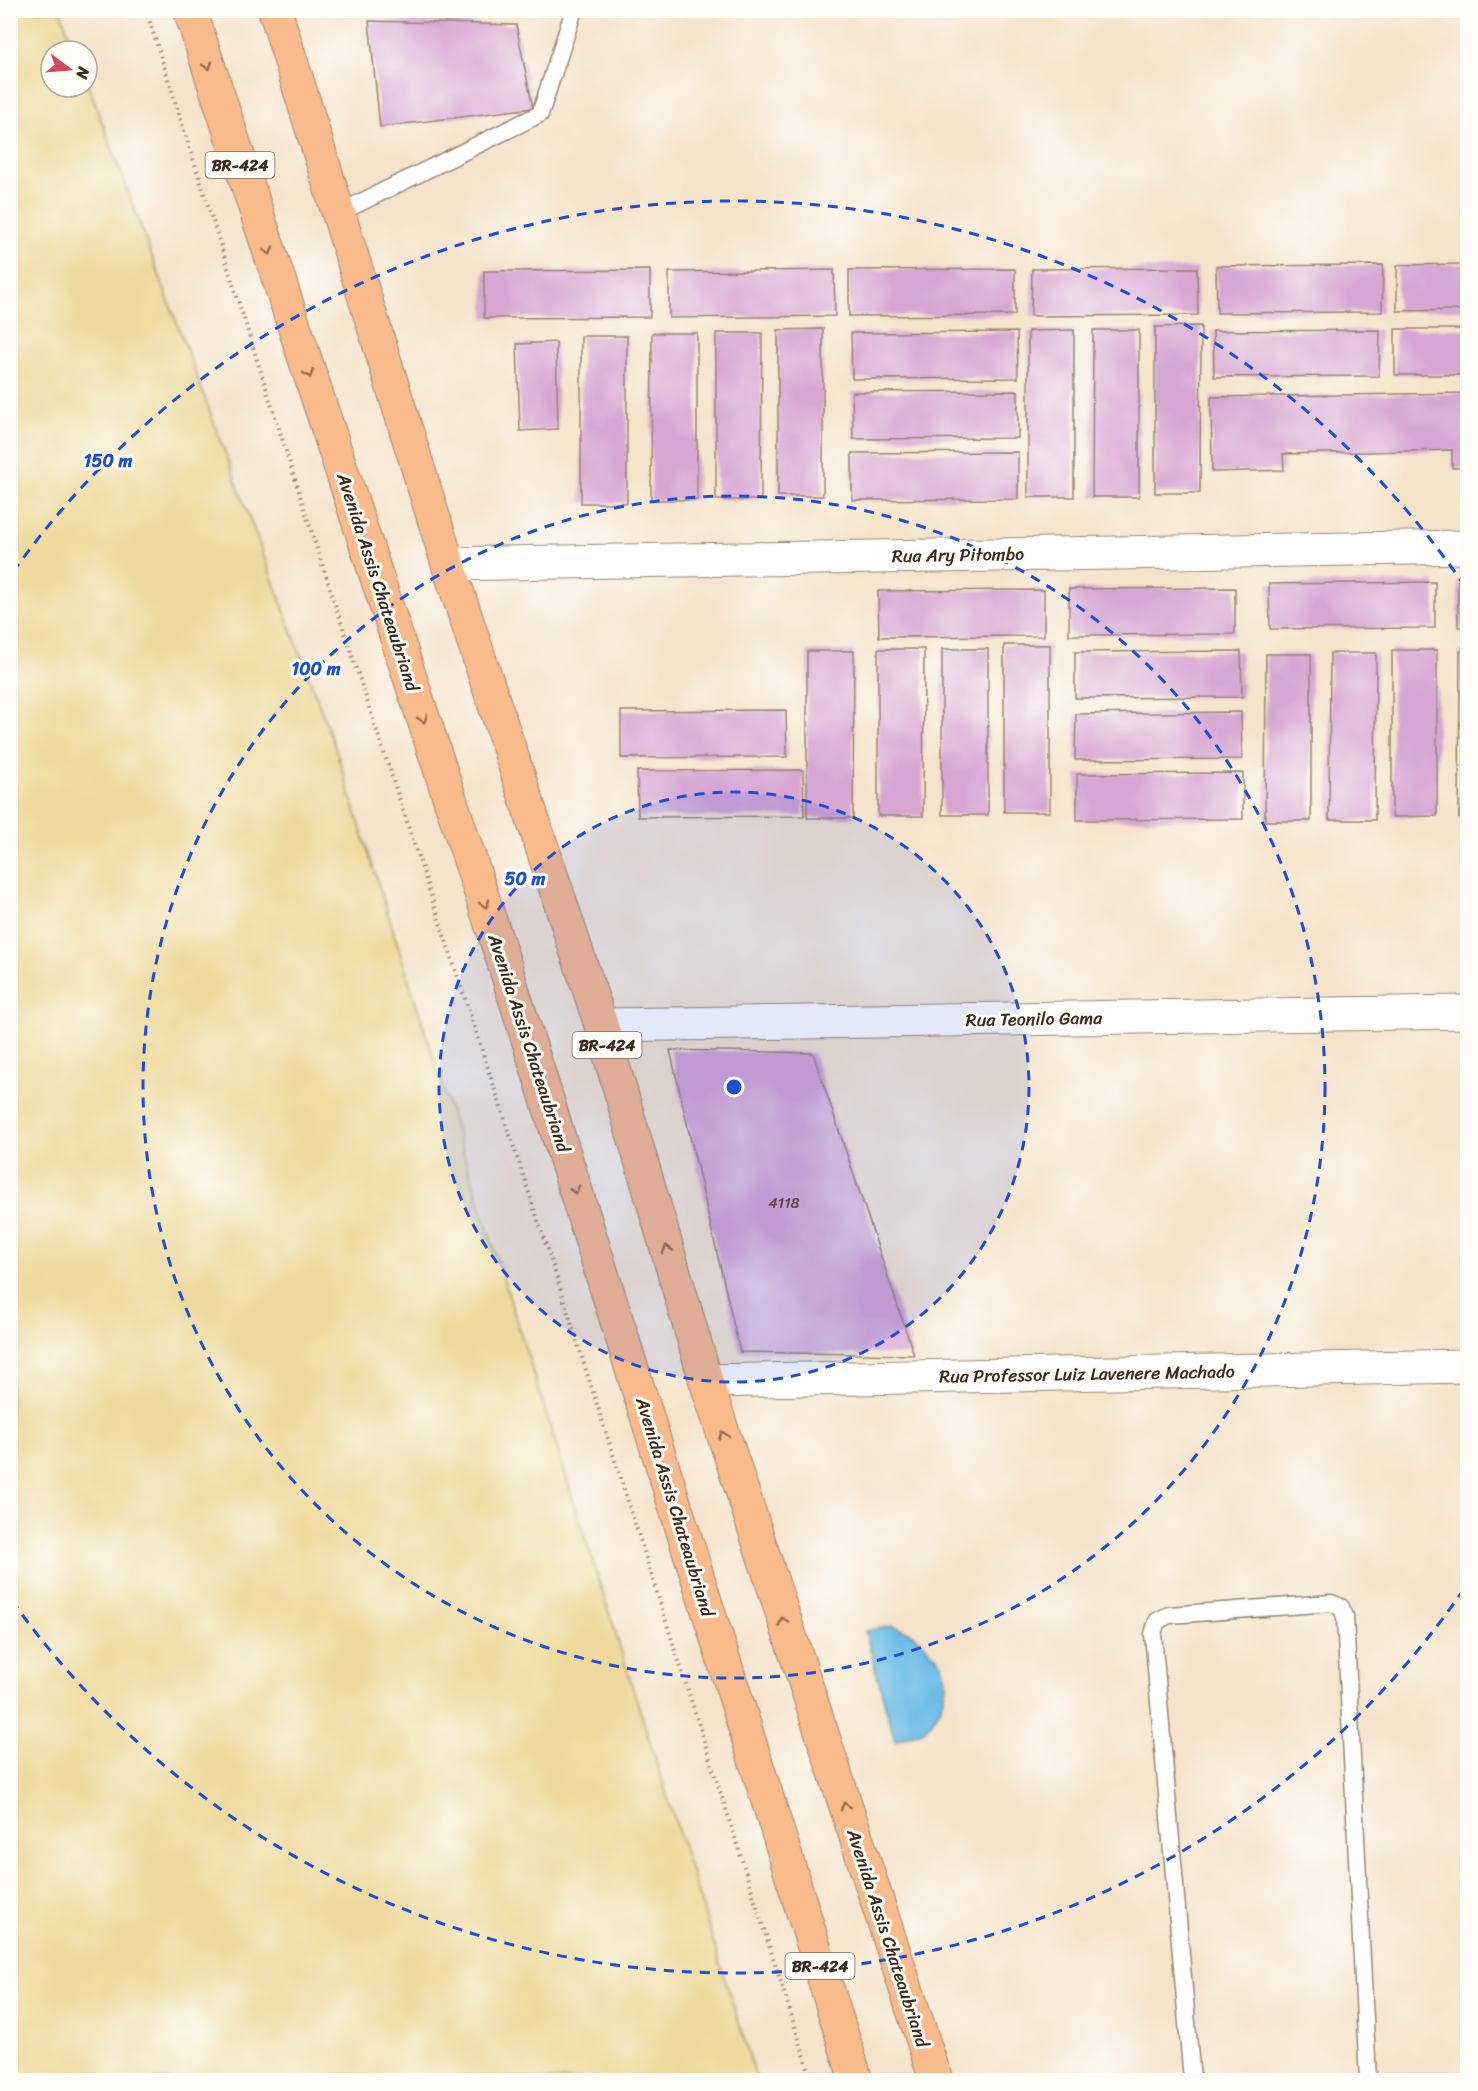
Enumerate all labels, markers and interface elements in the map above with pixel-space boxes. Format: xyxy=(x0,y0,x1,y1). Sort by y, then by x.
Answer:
north arrow xyxy=(39,39,99,99)
one-way arrow xyxy=(200,60,213,71)
text: N xyxy=(67,63,99,83)
road number: BR-424 xyxy=(206,152,274,178)
one-way arrow xyxy=(261,245,274,256)
one-way arrow xyxy=(302,368,315,379)
text: 150 m xyxy=(84,445,132,477)
street label: Avenida Assis Chateaubriand xyxy=(327,468,429,697)
street label: Rua Ary Pitombo xyxy=(892,538,1024,572)
text: 100 m xyxy=(292,653,341,685)
one-way arrow xyxy=(416,713,429,723)
text: 50 m xyxy=(505,863,546,895)
one-way arrow xyxy=(478,898,490,909)
street label: Avenida Assis Chateaubriand xyxy=(478,929,580,1158)
street label: Rua Teonilo Gama xyxy=(965,1002,1103,1036)
road number: BR-424 xyxy=(572,1032,642,1058)
centre of rings xyxy=(724,1077,744,1097)
one-way arrow xyxy=(568,1184,581,1195)
house number: 4118 xyxy=(768,1190,800,1216)
one-way arrow xyxy=(662,1244,674,1254)
street label: Rua Professor Luiz Lavenere Machado xyxy=(939,1355,1235,1393)
street label: Avenida Assis Chateaubriand xyxy=(626,1392,724,1622)
one-way arrow xyxy=(718,1430,730,1441)
one-way arrow xyxy=(778,1616,791,1627)
one-way arrow xyxy=(839,1801,852,1812)
street label: Avenida Assis Chateaubriand xyxy=(837,1824,939,2053)
road number: BR-424 xyxy=(786,1953,854,1979)

